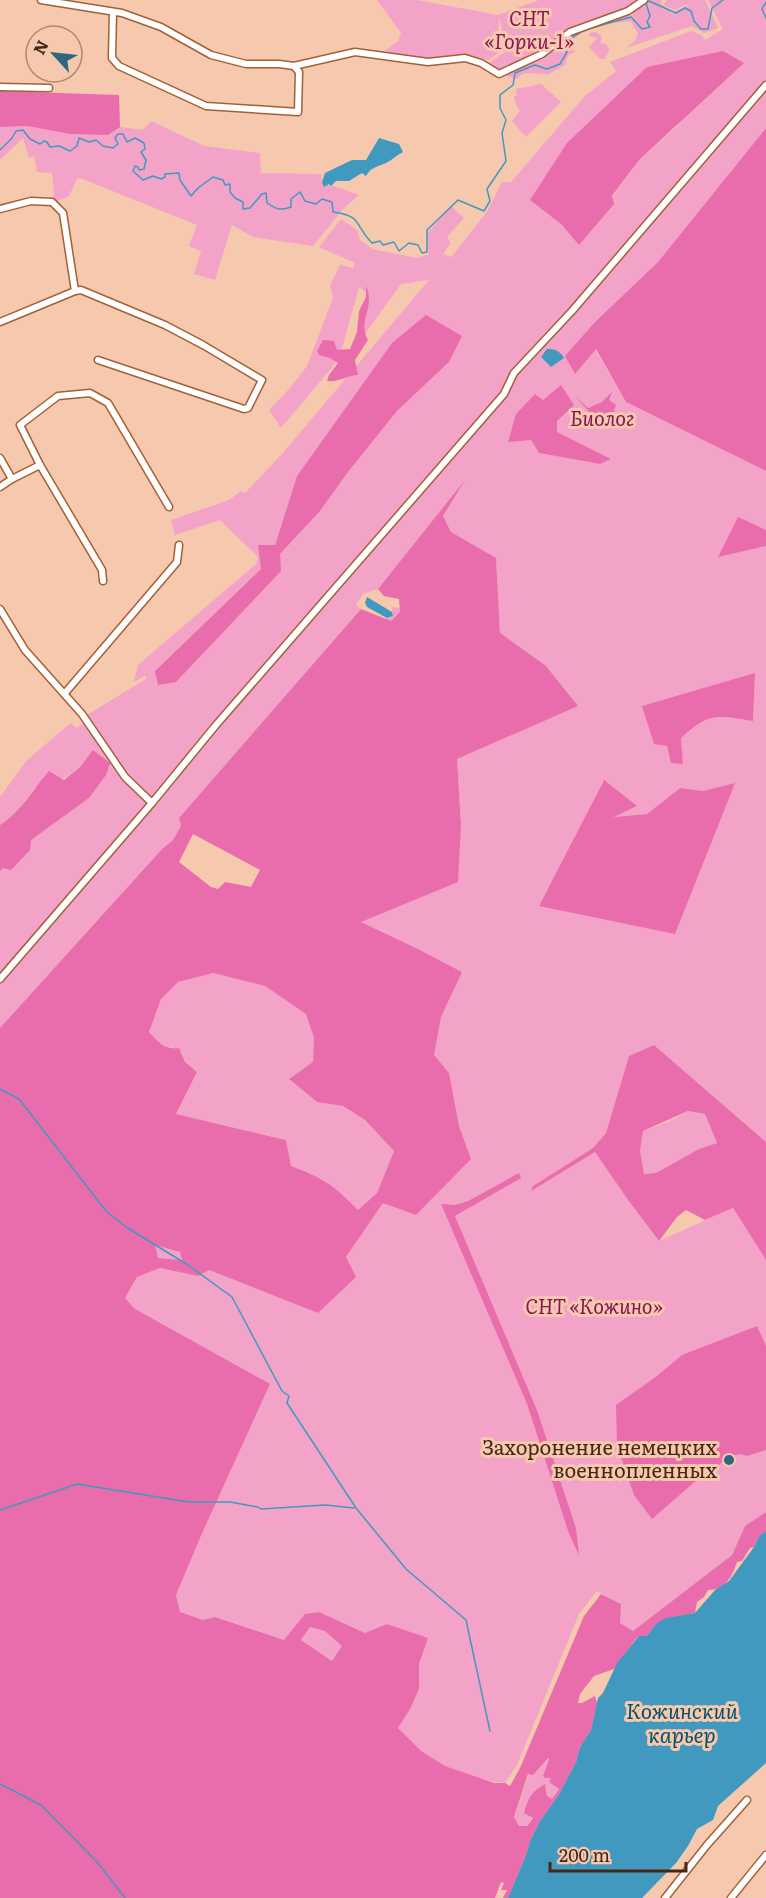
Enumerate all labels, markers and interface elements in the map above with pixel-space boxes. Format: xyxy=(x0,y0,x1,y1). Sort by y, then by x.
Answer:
park label: СНТ «Горки-1» xyxy=(484,2,574,55)
north arrow xyxy=(24,24,84,84)
text: N xyxy=(26,35,53,58)
park label: Биолог xyxy=(570,402,634,432)
park label: СНТ «Кожино» xyxy=(525,1290,663,1320)
place label: Захоронение немецких военнопленных xyxy=(482,1431,718,1484)
marker: Захоронение немецких военнопленных xyxy=(722,1453,736,1467)
water label: Кожинский карьер xyxy=(626,1694,739,1749)
scale bar xyxy=(550,1835,686,1873)
text: 200 m xyxy=(559,1841,610,1868)

